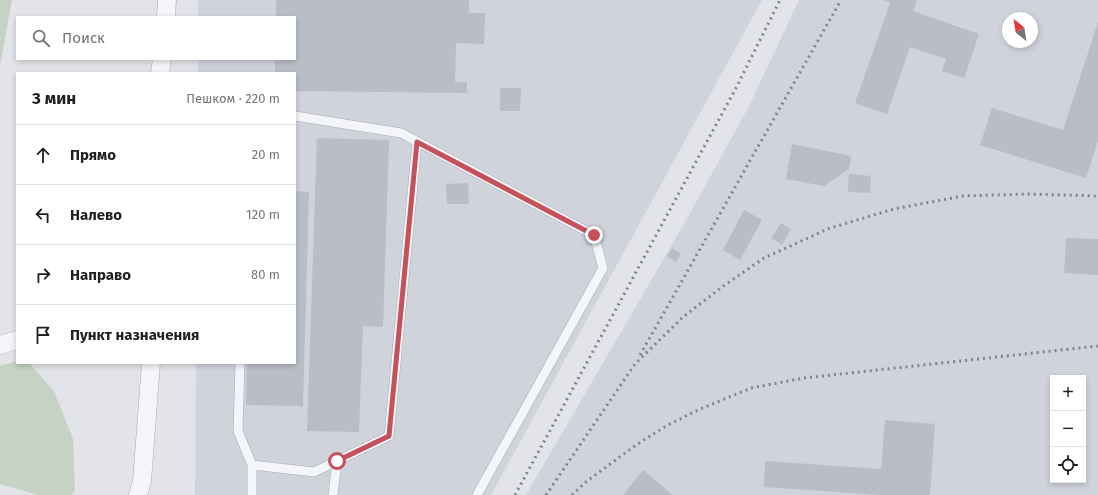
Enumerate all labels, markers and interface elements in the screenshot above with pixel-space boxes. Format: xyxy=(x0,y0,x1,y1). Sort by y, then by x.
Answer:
north arrow xyxy=(1002,12,1038,48)
search box xyxy=(16,16,296,60)
icon: search xyxy=(30,27,52,49)
text: Поиск xyxy=(62,29,105,47)
text: 3 мин xyxy=(32,88,76,109)
text: Пешком · 220 m xyxy=(186,91,280,106)
icon: ahead xyxy=(32,144,54,166)
text: Прямо xyxy=(70,146,116,164)
text: 20 m xyxy=(252,147,280,162)
icon: left xyxy=(32,204,54,226)
text: Налево xyxy=(70,206,122,224)
text: 120 m xyxy=(246,207,280,222)
route end xyxy=(585,226,603,244)
icon: right xyxy=(32,264,54,286)
text: Направо xyxy=(70,266,131,284)
text: 80 m xyxy=(251,267,280,282)
icon: arrive xyxy=(32,324,54,346)
text: Пункт назначения xyxy=(70,326,199,344)
map controls xyxy=(1050,375,1086,483)
button: + xyxy=(1050,375,1086,411)
button: − xyxy=(1050,411,1086,447)
button: locate xyxy=(1050,447,1086,483)
route start xyxy=(328,452,346,470)

